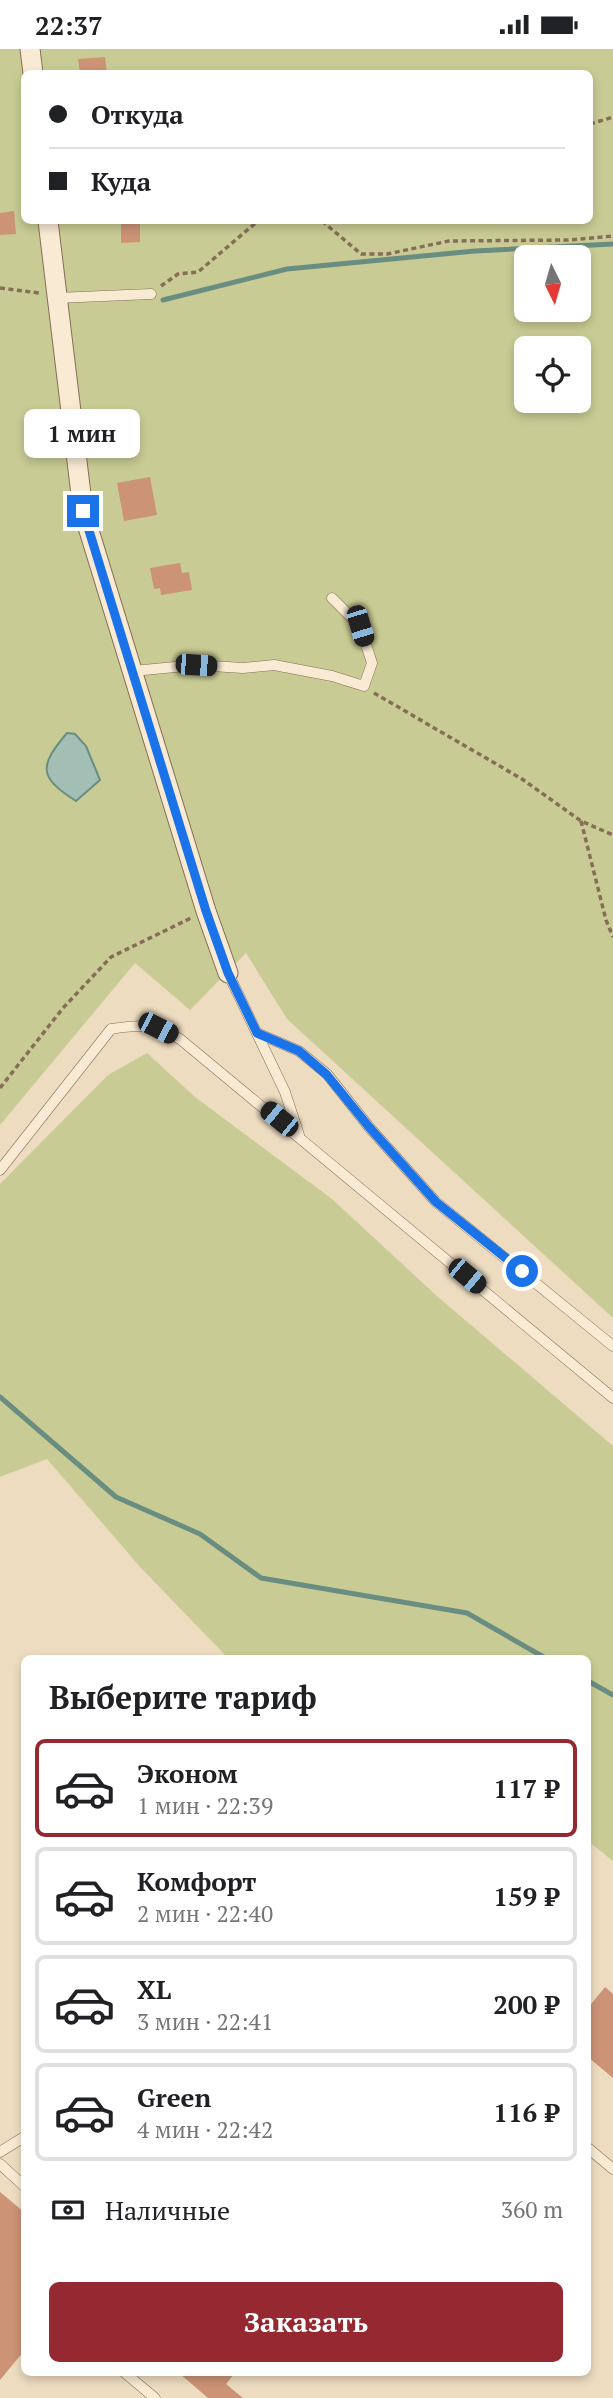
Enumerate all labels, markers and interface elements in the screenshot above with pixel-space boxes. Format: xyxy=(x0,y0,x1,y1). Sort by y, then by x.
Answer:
text: 22:37 xyxy=(35,8,103,42)
text: Откуда xyxy=(91,97,184,131)
text: Куда xyxy=(91,164,151,198)
north arrow xyxy=(514,245,592,322)
map controls xyxy=(514,245,591,413)
button: locate xyxy=(514,336,591,413)
callout: 1 мин xyxy=(25,409,141,459)
text: 1 мин xyxy=(48,418,116,449)
route end xyxy=(67,495,99,527)
car xyxy=(344,603,377,649)
car xyxy=(175,653,218,677)
car xyxy=(135,1009,182,1047)
car xyxy=(257,1098,302,1140)
car xyxy=(445,1254,490,1298)
route start xyxy=(506,1255,538,1287)
text: Выберите тариф xyxy=(49,1676,317,1718)
text: Эконом xyxy=(137,1756,238,1790)
icon: car xyxy=(53,1757,116,1820)
text: 117 ₽ xyxy=(493,1771,559,1805)
text: 1 мин · 22:39 xyxy=(137,1790,273,1821)
text: Комфорт xyxy=(137,1864,256,1898)
icon: car xyxy=(53,1865,116,1928)
text: 159 ₽ xyxy=(493,1879,559,1913)
text: 2 мин · 22:40 xyxy=(137,1898,273,1929)
text: XL xyxy=(137,1972,171,2006)
icon: car xyxy=(53,1973,116,2036)
text: 200 ₽ xyxy=(493,1987,559,2021)
text: 3 мин · 22:41 xyxy=(137,2006,273,2037)
text: Green xyxy=(137,2080,211,2114)
icon: car xyxy=(53,2081,116,2144)
text: 116 ₽ xyxy=(493,2095,559,2129)
text: 4 мин · 22:42 xyxy=(137,2114,273,2145)
icon: cash xyxy=(49,2191,87,2229)
text: Наличные xyxy=(105,2193,230,2227)
text: 360 m xyxy=(501,2194,563,2225)
button: Заказать xyxy=(49,2282,563,2362)

